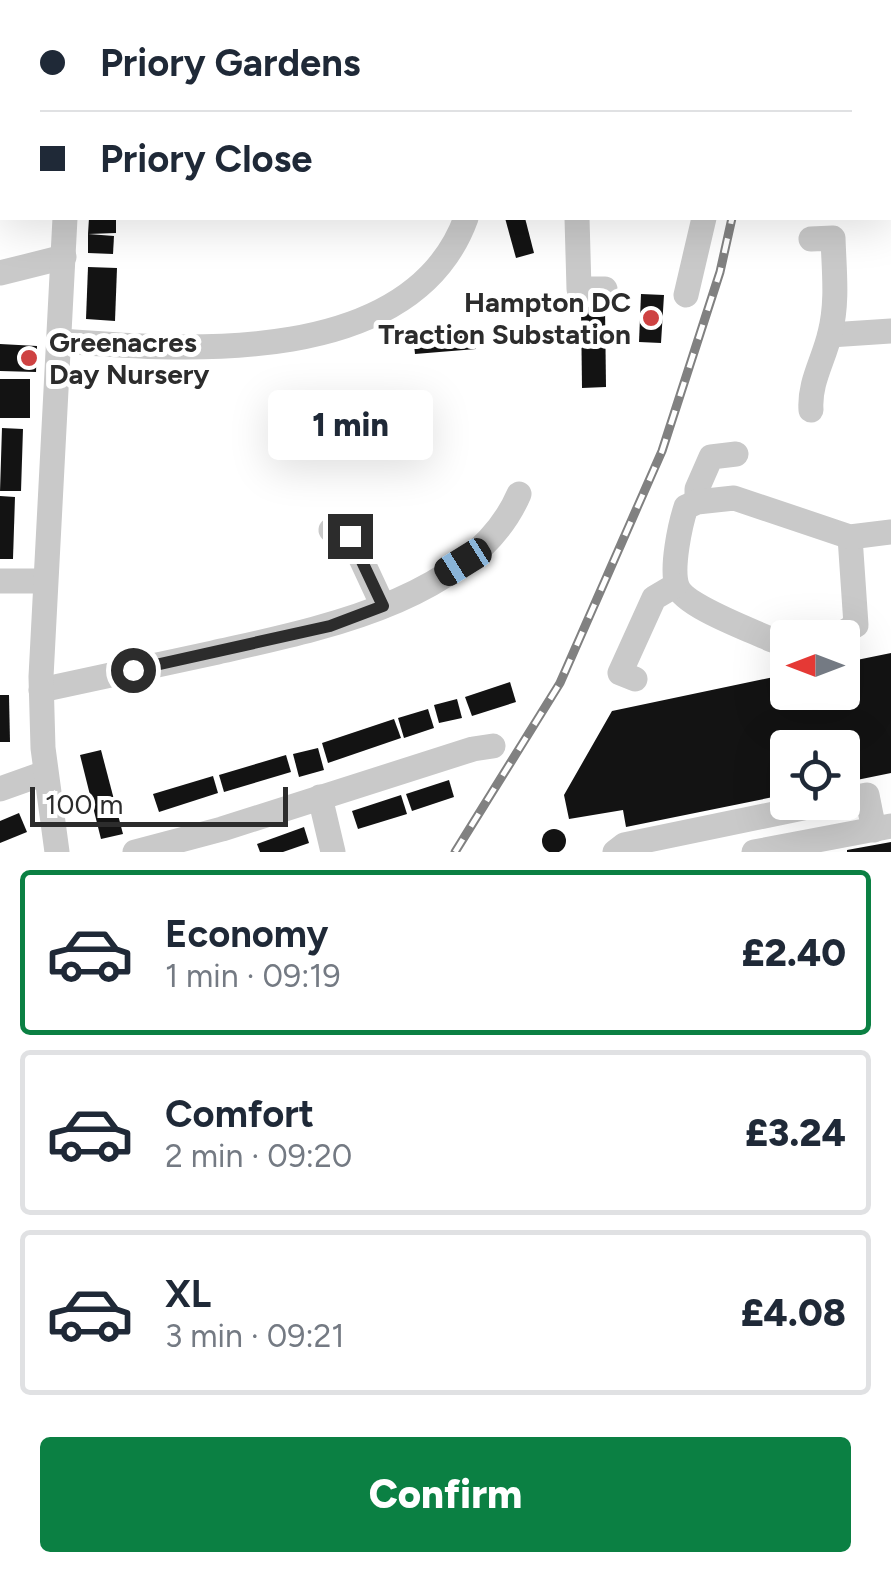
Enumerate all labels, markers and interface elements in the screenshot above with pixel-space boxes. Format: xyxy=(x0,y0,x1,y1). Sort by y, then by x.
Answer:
text: Priory Gardens xyxy=(100,40,360,86)
text: Priory Close xyxy=(100,136,312,182)
place label: Hampton DC Traction Substation xyxy=(378,285,631,351)
marker: Hampton DC Traction Substation xyxy=(640,307,662,329)
place label: Greenacres Day Nursery xyxy=(49,325,210,391)
marker: Greenacres Day Nursery xyxy=(18,347,40,369)
callout: 1 min xyxy=(268,391,432,461)
text: 1 min xyxy=(312,406,389,444)
route end xyxy=(328,514,373,559)
car xyxy=(430,533,496,591)
north arrow xyxy=(770,620,860,710)
map controls xyxy=(770,620,860,820)
route start xyxy=(111,648,156,693)
button: locate xyxy=(770,730,860,820)
scale bar xyxy=(30,782,288,826)
text: 100 m xyxy=(45,787,123,821)
icon: car xyxy=(45,908,135,998)
text: Economy xyxy=(165,911,328,957)
text: £2.40 xyxy=(741,930,846,976)
text: 1 min · 09:19 xyxy=(165,957,341,995)
icon: car xyxy=(45,1088,135,1178)
text: Comfort xyxy=(165,1091,314,1137)
text: £3.24 xyxy=(745,1110,846,1156)
text: 2 min · 09:20 xyxy=(165,1137,352,1175)
icon: car xyxy=(45,1268,135,1358)
text: XL xyxy=(165,1271,211,1317)
text: £4.08 xyxy=(741,1290,846,1336)
text: 3 min · 09:21 xyxy=(165,1317,345,1355)
button: Confirm xyxy=(40,1437,851,1552)

